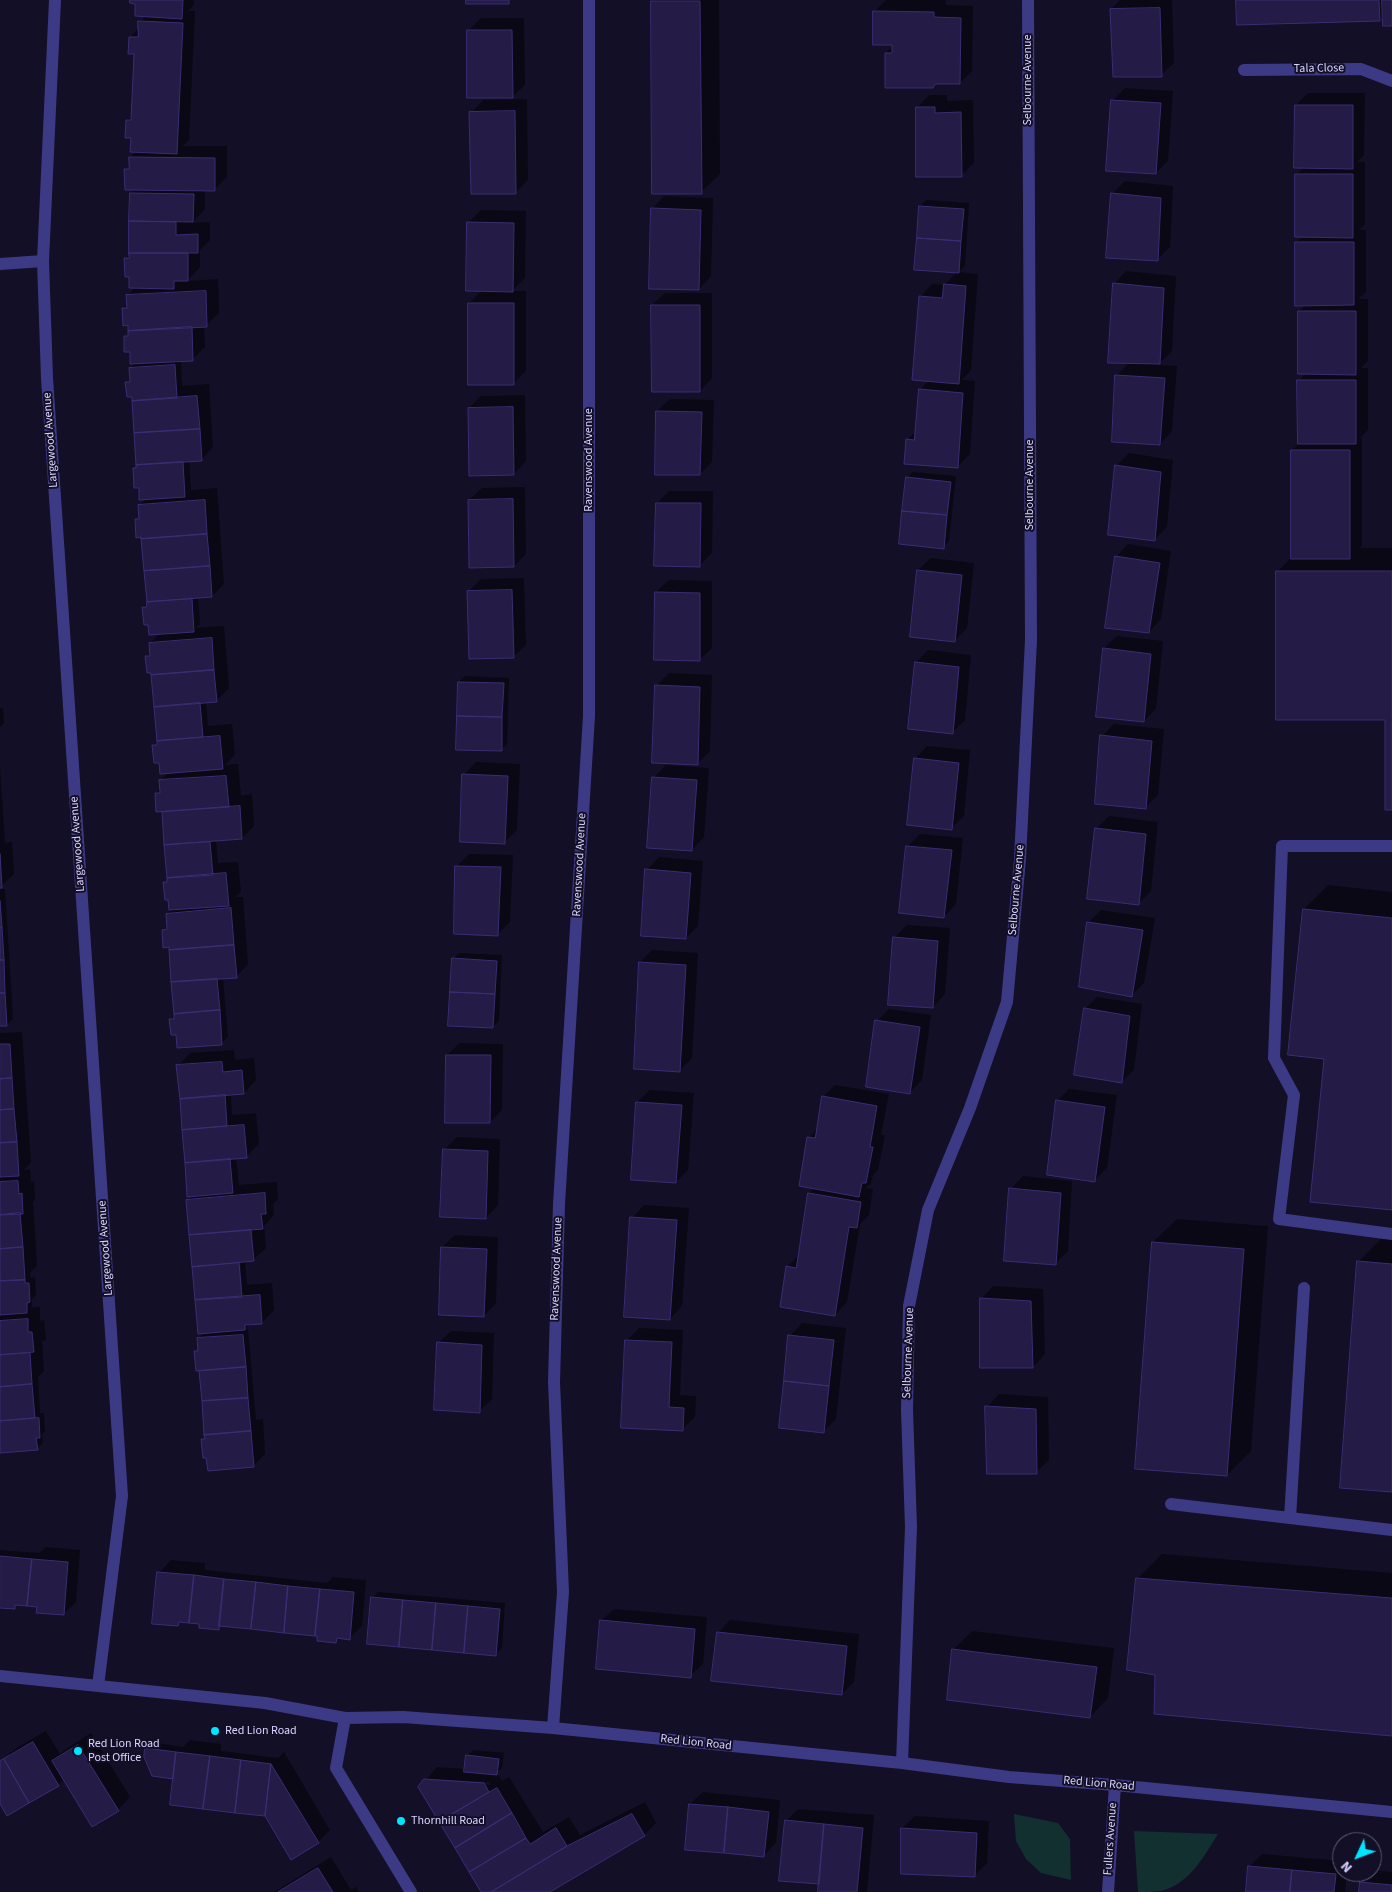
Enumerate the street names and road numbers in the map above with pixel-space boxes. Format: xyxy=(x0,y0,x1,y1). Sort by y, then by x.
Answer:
street label: Selbourne Avenue xyxy=(1021,34,1035,126)
street label: Tala Close xyxy=(1294,61,1344,77)
street label: Largewood Avenue xyxy=(40,392,62,488)
street label: Ravenswood Avenue xyxy=(582,408,596,512)
street label: Selbourne Avenue xyxy=(1023,439,1037,531)
street label: Largewood Avenue xyxy=(67,796,89,892)
street label: Ravenswood Avenue xyxy=(570,813,590,917)
street label: Selbourne Avenue xyxy=(1006,844,1028,936)
street label: Largewood Avenue xyxy=(95,1200,117,1296)
street label: Ravenswood Avenue xyxy=(548,1217,566,1321)
street label: Selbourne Avenue xyxy=(900,1307,918,1399)
street label: Red Lion Road xyxy=(660,1732,732,1754)
street label: Red Lion Road xyxy=(1063,1774,1135,1794)
street label: Fullers Avenue xyxy=(1101,1802,1121,1876)

